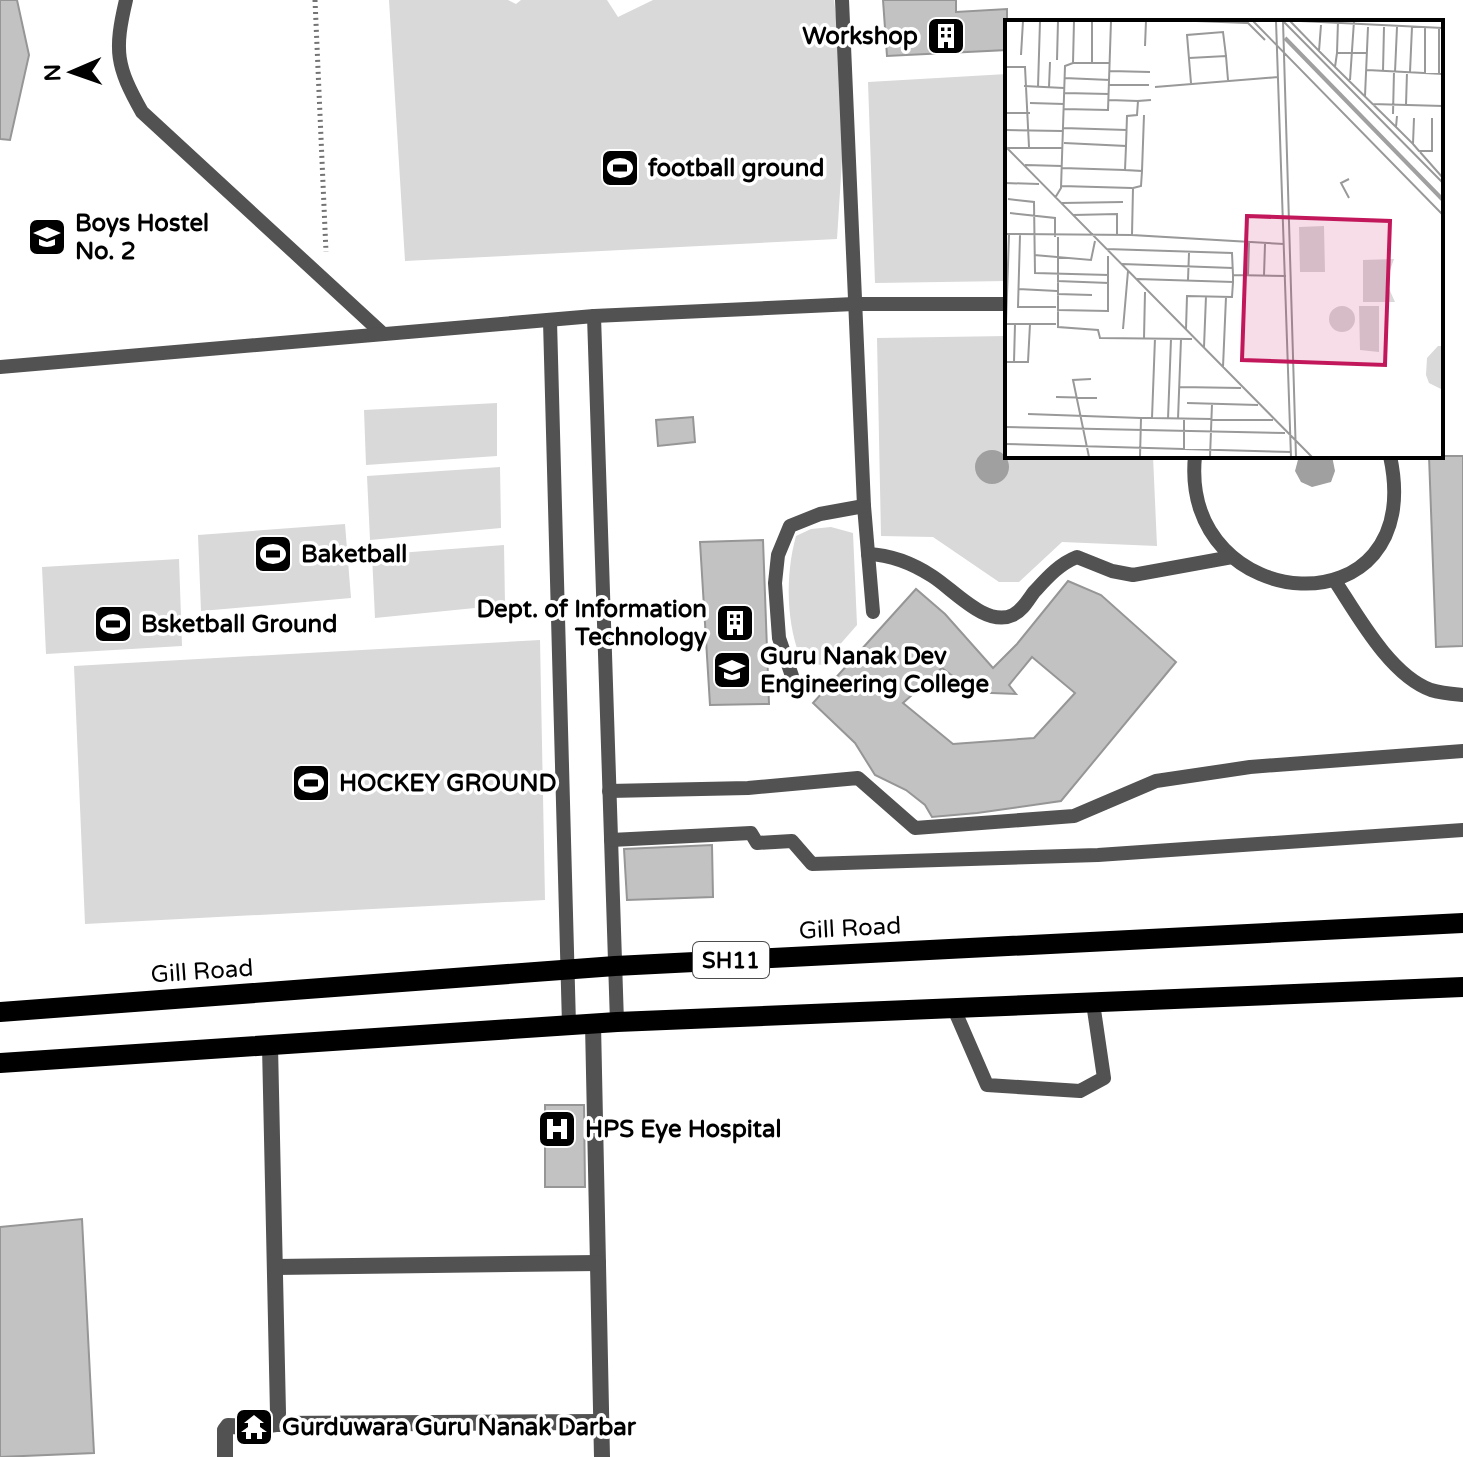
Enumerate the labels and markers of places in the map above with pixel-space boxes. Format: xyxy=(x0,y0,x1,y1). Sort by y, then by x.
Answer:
building icon: Workshop xyxy=(925,15,967,57)
place label: Workshop xyxy=(802,22,918,51)
sports icon: football ground xyxy=(599,147,641,189)
place label: football ground xyxy=(648,154,825,183)
place label: Boys Hostel No. 2 xyxy=(75,209,209,266)
school or university icon: Boys Hostel No. 2 xyxy=(26,216,68,258)
sports icon: Baketball xyxy=(252,533,294,575)
place label: Baketball xyxy=(301,540,407,569)
place label: Dept. of Information Technology xyxy=(477,595,707,652)
building icon: Dept. of Information Technology xyxy=(714,602,756,644)
sports icon: Bsketball Ground xyxy=(92,603,134,645)
place label: Bsketball Ground xyxy=(141,610,337,639)
place label: Guru Nanak Dev Engineering College xyxy=(760,642,989,699)
school or university icon: Guru Nanak Dev Engineering College xyxy=(711,649,753,691)
sports icon: HOCKEY GROUND xyxy=(290,762,332,804)
place label: HOCKEY GROUND xyxy=(339,769,557,798)
hospital icon: HPS Eye Hospital xyxy=(536,1108,578,1150)
place label: HPS Eye Hospital xyxy=(585,1115,781,1144)
temple icon: Gurduwara Guru Nanak Darbar xyxy=(233,1406,275,1448)
place label: Gurduwara Guru Nanak Darbar xyxy=(282,1413,637,1442)

